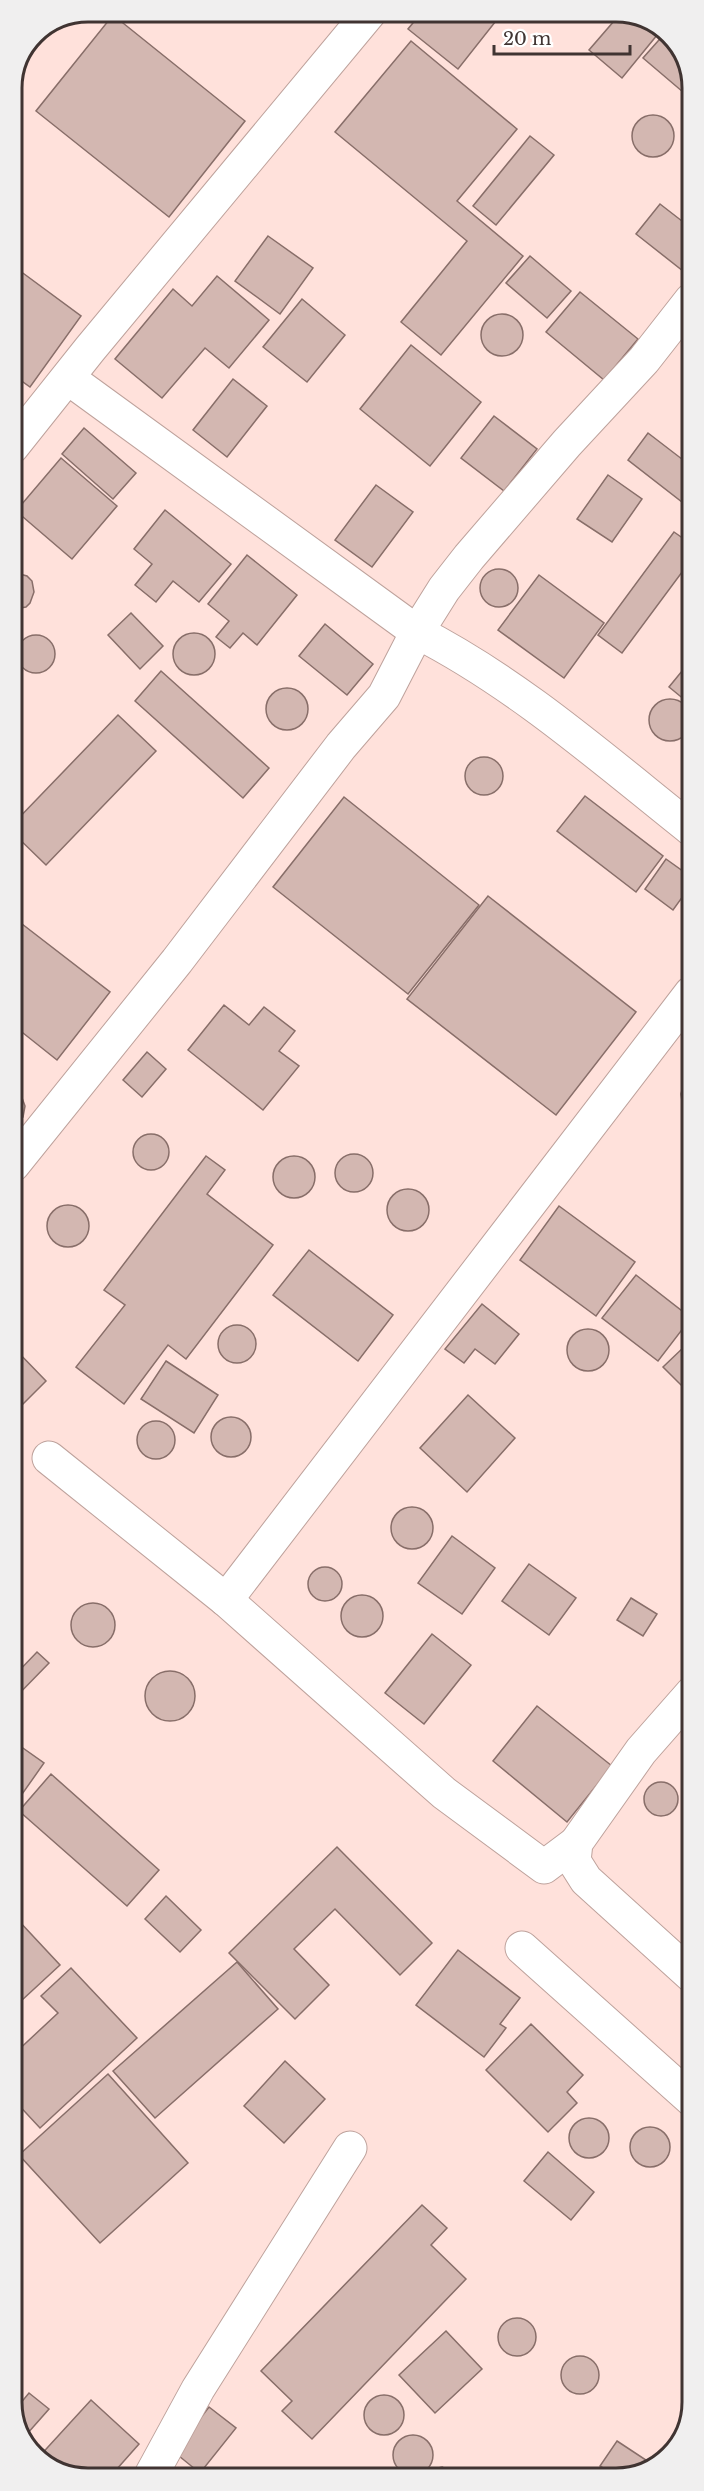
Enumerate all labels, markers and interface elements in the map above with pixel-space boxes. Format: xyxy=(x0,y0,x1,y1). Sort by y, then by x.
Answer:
scale bar xyxy=(494,18,630,56)
text: 20 m xyxy=(503,28,551,50)

